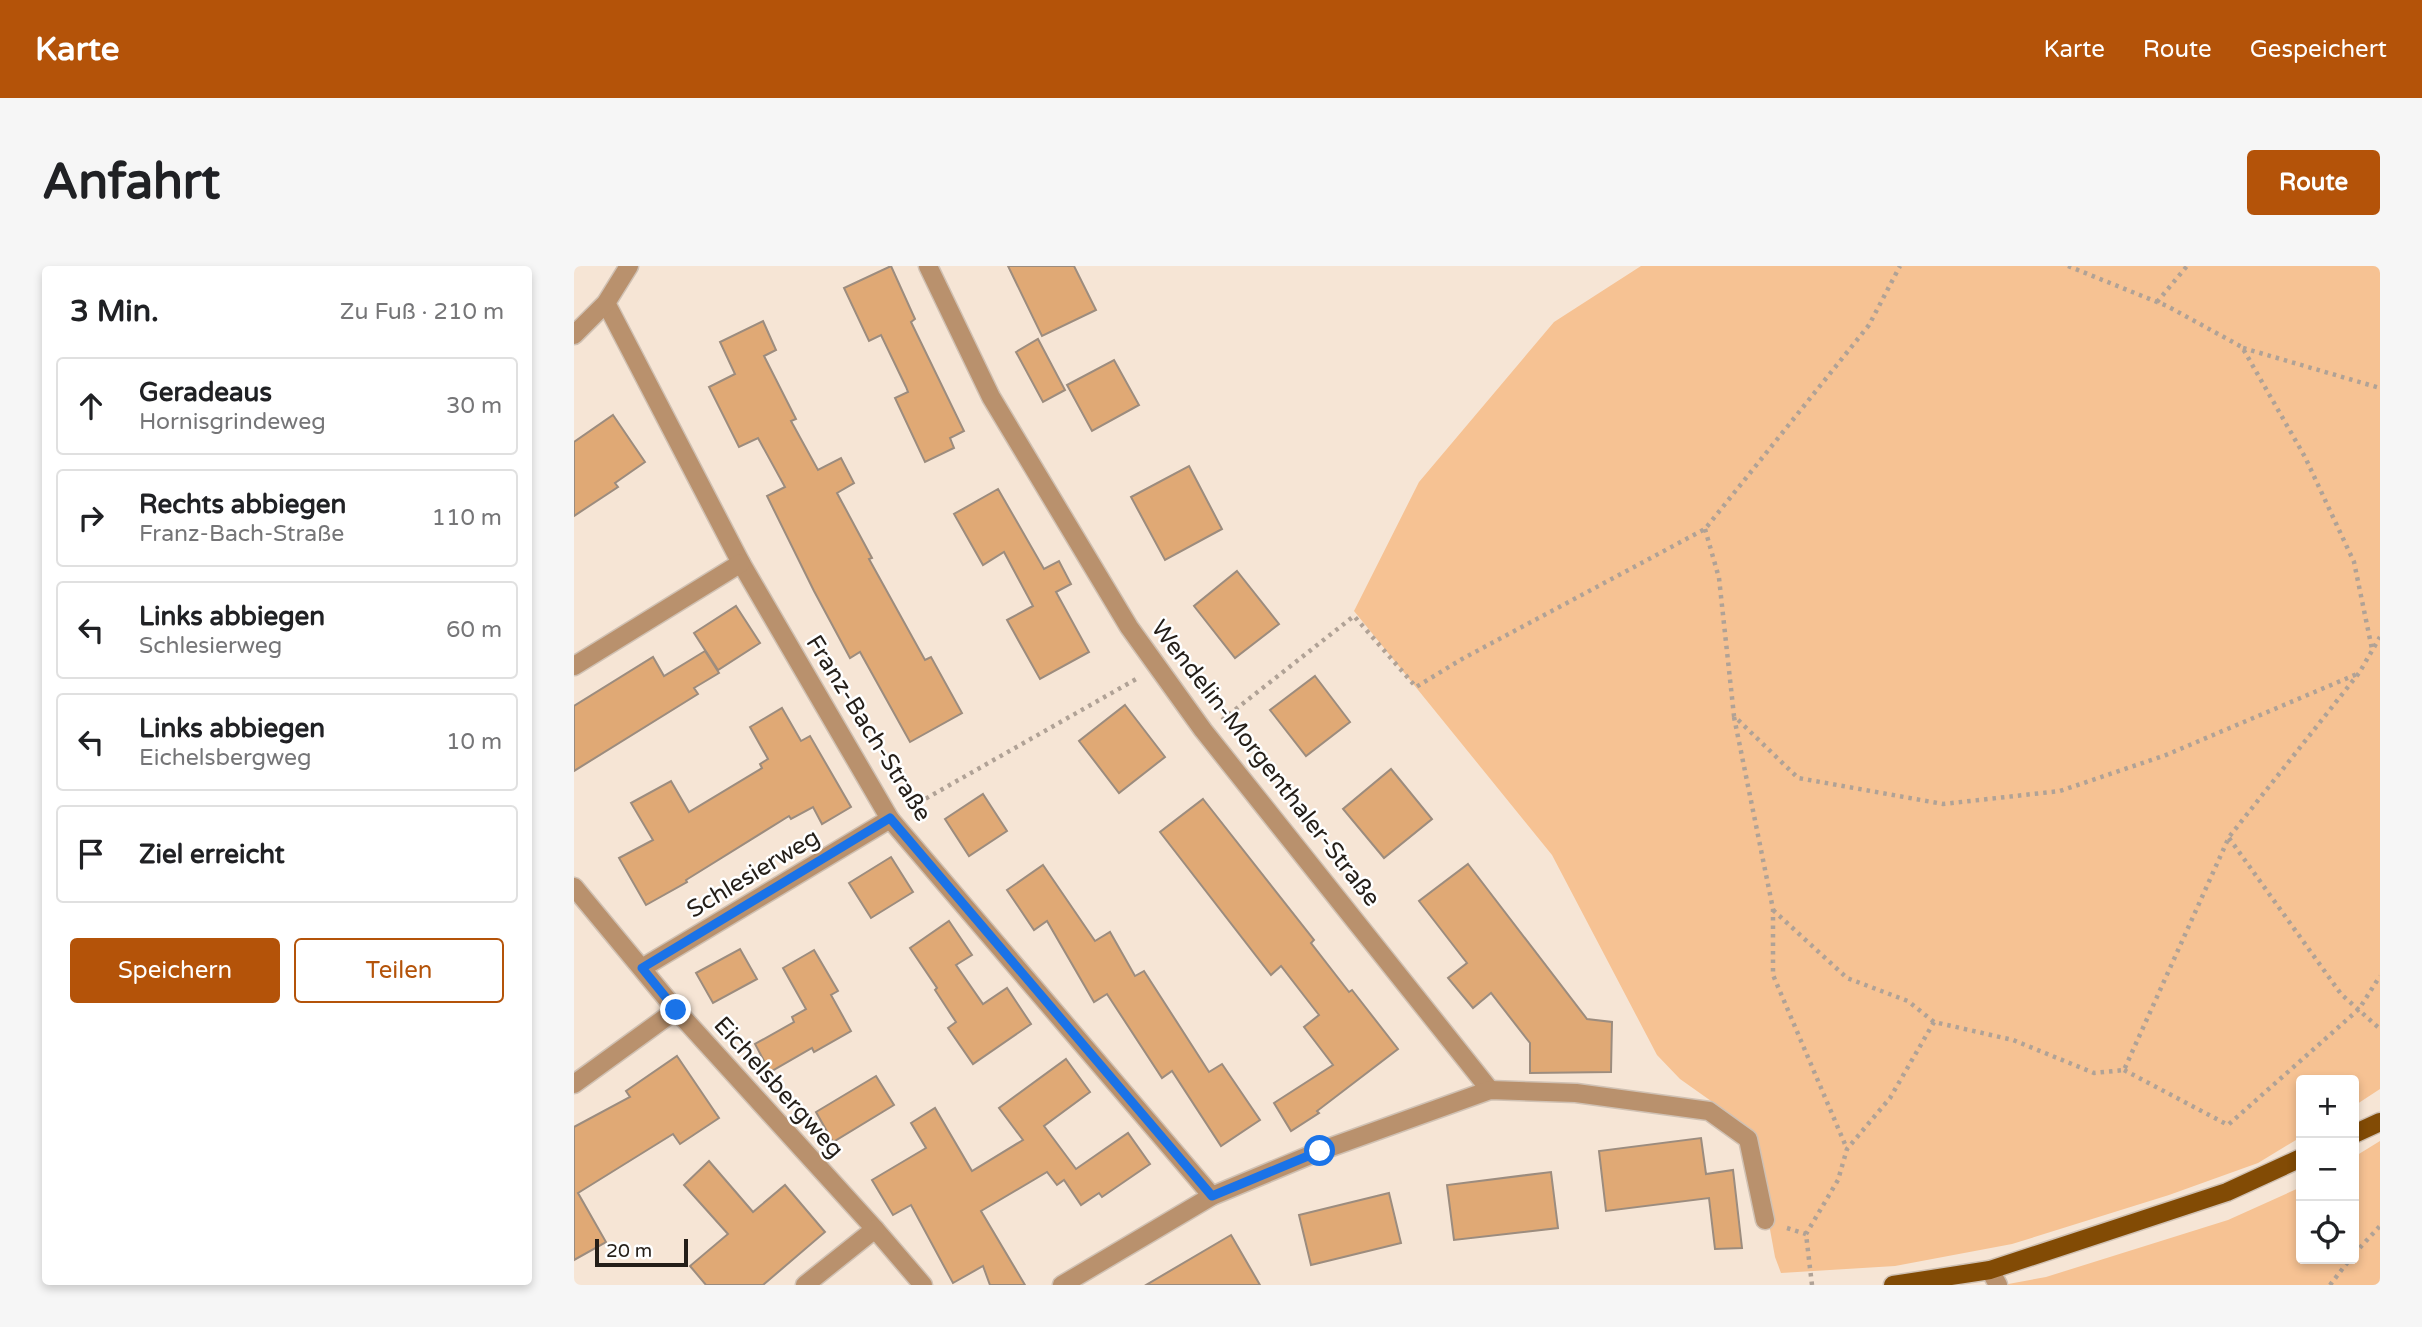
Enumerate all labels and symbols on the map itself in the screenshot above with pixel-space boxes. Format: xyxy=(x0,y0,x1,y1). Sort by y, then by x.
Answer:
street label: Wendelin-Morgenthaler-Straße xyxy=(1145,614,1386,912)
street label: Franz-Bach-Straße xyxy=(800,630,938,827)
street label: Schlesierweg xyxy=(682,822,825,924)
route end xyxy=(660,994,691,1025)
street label: Eichelsbergweg xyxy=(708,1011,850,1164)
route start xyxy=(1304,1135,1335,1166)
scale bar xyxy=(595,1236,688,1268)

